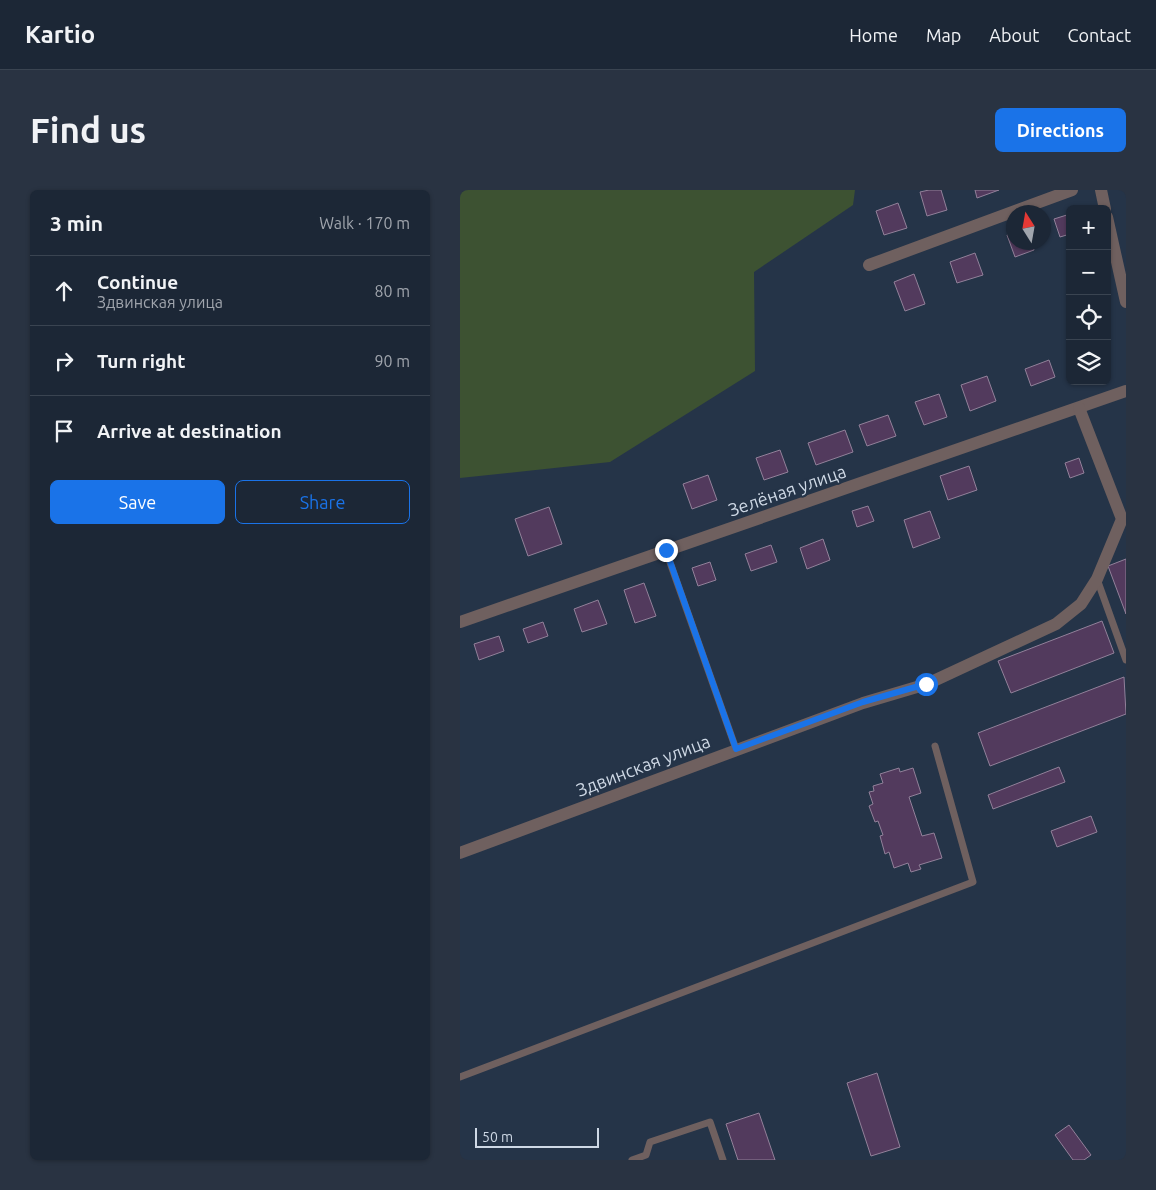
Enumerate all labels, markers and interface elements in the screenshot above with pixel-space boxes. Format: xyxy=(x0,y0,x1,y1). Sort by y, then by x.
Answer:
text: Kartio xyxy=(25,21,95,48)
text: Home xyxy=(849,25,898,45)
text: Map xyxy=(926,25,961,45)
text: About xyxy=(989,25,1039,45)
text: Contact xyxy=(1067,25,1131,45)
button: Directions xyxy=(995,108,1126,152)
text: Find us xyxy=(30,110,146,150)
north arrow xyxy=(1006,205,1051,250)
map controls xyxy=(1066,205,1111,385)
button: + xyxy=(1066,205,1111,250)
text: 3 min xyxy=(50,211,103,235)
text: Walk · 170 m xyxy=(319,214,410,232)
button: − xyxy=(1066,250,1111,295)
text: Continue xyxy=(97,271,178,293)
icon: ahead xyxy=(50,277,78,305)
text: 80 m xyxy=(374,282,410,300)
text: Здвинская улица xyxy=(97,293,223,311)
button: locate xyxy=(1066,295,1111,340)
button: layers xyxy=(1066,340,1111,385)
icon: right xyxy=(50,347,78,375)
text: Turn right xyxy=(97,350,185,372)
text: 90 m xyxy=(374,352,410,370)
icon: arrive xyxy=(50,417,78,445)
text: Arrive at destination xyxy=(97,420,282,442)
street label: Зелёная улица xyxy=(725,460,849,520)
button: Save xyxy=(50,480,225,524)
button: Share xyxy=(235,480,410,524)
route end xyxy=(655,539,678,562)
route start xyxy=(915,673,938,696)
street label: Здвинская улица xyxy=(573,730,713,800)
scale bar xyxy=(475,1125,599,1148)
text: 50 m xyxy=(482,1129,513,1145)

